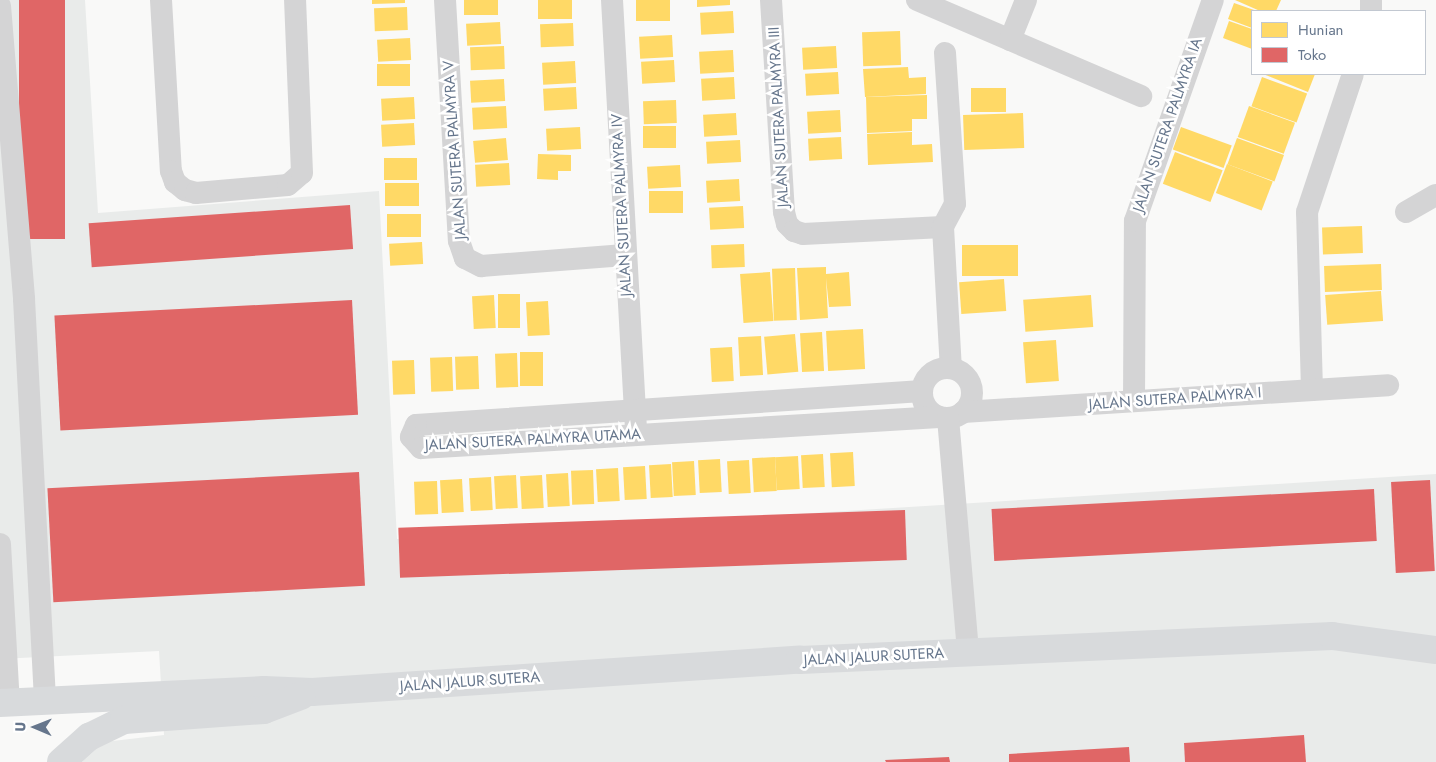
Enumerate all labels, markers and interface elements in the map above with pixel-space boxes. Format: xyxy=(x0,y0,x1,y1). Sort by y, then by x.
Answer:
legend xyxy=(1251,10,1426,75)
text: Hunian xyxy=(1298,19,1343,41)
street label: JALAN SUTERA PALMYRA III xyxy=(765,26,793,208)
street label: JALAN SUTERA PALMYRA IA xyxy=(1130,35,1206,215)
text: Toko xyxy=(1298,44,1326,66)
street label: JALAN SUTERA PALMYRA V xyxy=(440,60,470,240)
street label: JALAN SUTERA PALMYRA IV xyxy=(608,113,636,297)
street label: JALAN SUTERA PALMYRA I xyxy=(1088,384,1262,414)
street label: JALAN SUTERA PALMYRA UTAMA xyxy=(424,425,642,455)
street label: JALAN JALUR SUTERA xyxy=(803,644,945,670)
street label: JALAN JALUR SUTERA xyxy=(399,668,541,696)
north arrow xyxy=(10,702,60,752)
text: U xyxy=(10,722,30,732)

